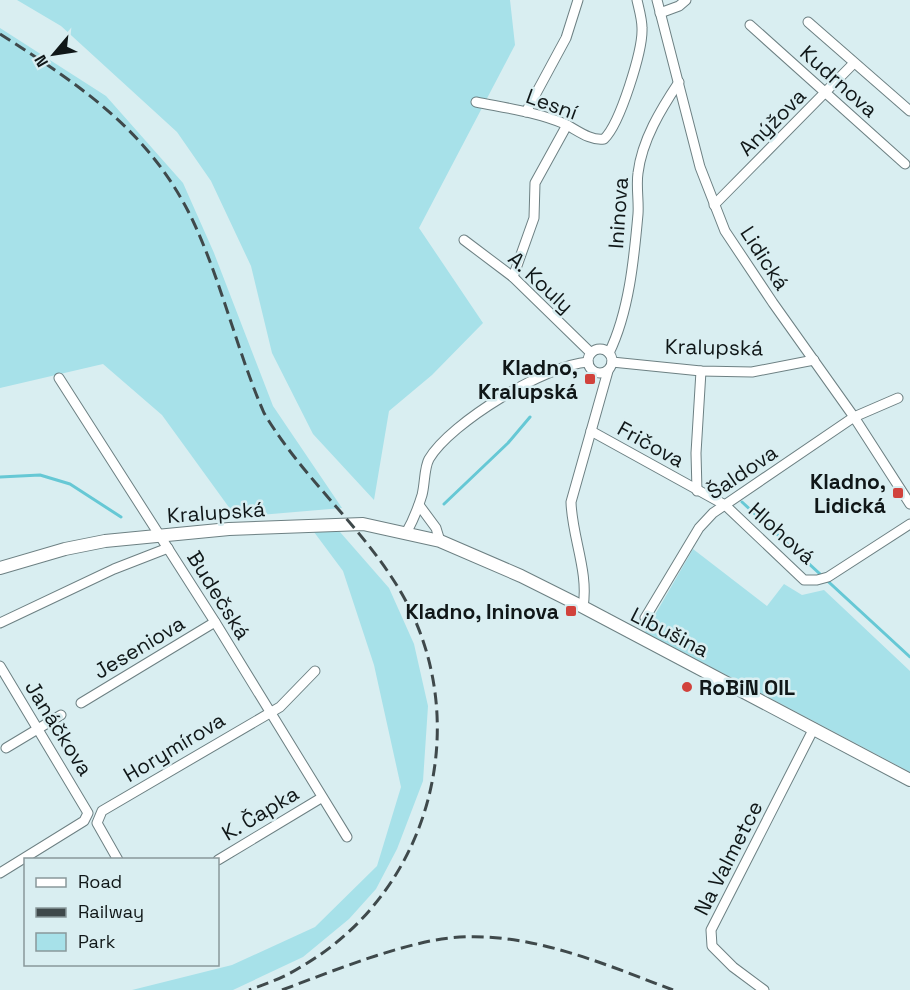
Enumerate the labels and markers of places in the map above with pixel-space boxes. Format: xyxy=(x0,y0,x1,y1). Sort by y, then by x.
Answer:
place label: Kladno, Kralupská xyxy=(478,354,578,405)
marker: Kladno, Kralupská xyxy=(583,372,597,386)
place label: Kladno, Lidická xyxy=(810,468,886,519)
marker: Kladno, Lidická xyxy=(891,486,905,500)
place label: Kladno, Ininova xyxy=(405,598,559,625)
marker: Kladno, Ininova xyxy=(564,604,578,618)
place label: RoBiN OIL xyxy=(699,674,795,701)
marker: RoBiN OIL xyxy=(680,680,694,694)

